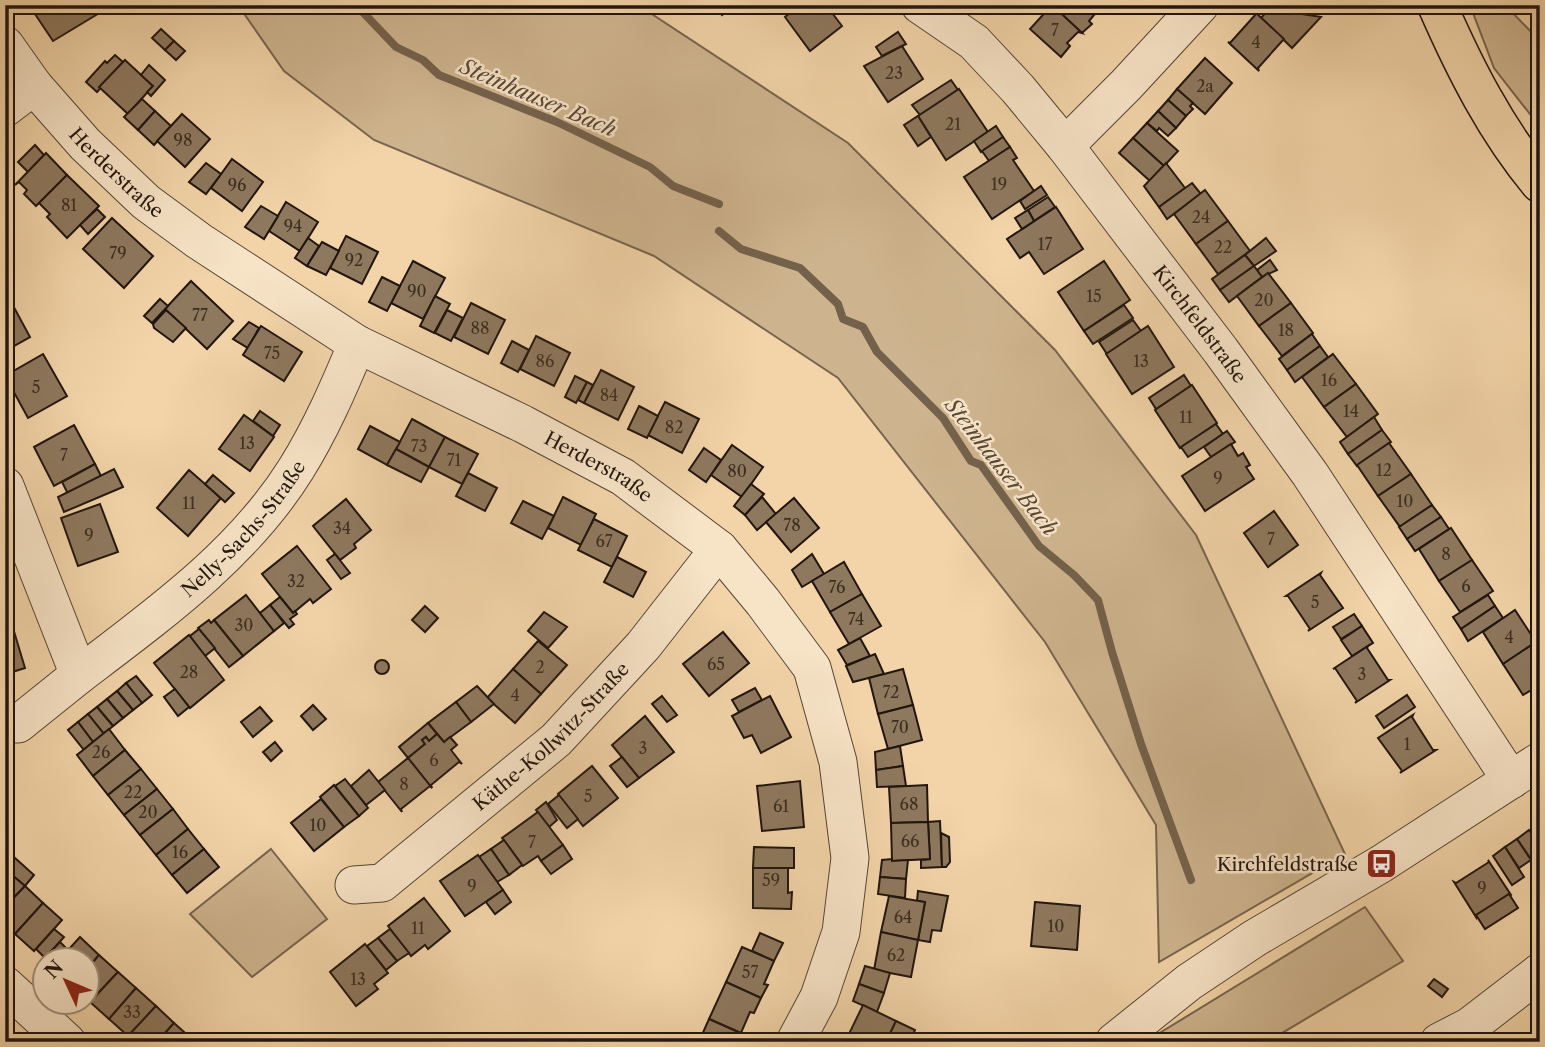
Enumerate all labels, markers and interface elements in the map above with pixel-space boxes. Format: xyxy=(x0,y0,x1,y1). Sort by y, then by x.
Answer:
house number: 7 xyxy=(1051,20,1059,40)
house number: 4 xyxy=(1251,32,1261,52)
water label: Steinhauser Bach xyxy=(455,53,620,142)
house number: 23 xyxy=(885,63,903,83)
house number: 2a xyxy=(1196,76,1214,96)
house number: 21 xyxy=(945,114,961,134)
street label: Herderstraße xyxy=(64,123,168,223)
house number: 98 xyxy=(174,130,192,150)
house number: 19 xyxy=(991,174,1007,194)
house number: 96 xyxy=(228,175,246,195)
house number: 81 xyxy=(61,195,77,215)
house number: 24 xyxy=(1192,207,1210,227)
house number: 94 xyxy=(284,216,302,236)
house number: 17 xyxy=(1038,234,1052,254)
house number: 22 xyxy=(1214,237,1232,257)
house number: 79 xyxy=(109,243,127,263)
house number: 92 xyxy=(345,250,363,270)
street label: Kirchfeldstraße xyxy=(1148,261,1251,387)
house number: 90 xyxy=(407,281,427,301)
house number: 15 xyxy=(1086,286,1102,306)
house number: 20 xyxy=(1254,290,1274,310)
house number: 77 xyxy=(192,305,208,325)
house number: 88 xyxy=(471,318,489,338)
house number: 18 xyxy=(1278,320,1294,340)
house number: 75 xyxy=(264,343,280,363)
house number: 86 xyxy=(536,351,554,371)
house number: 13 xyxy=(1133,351,1149,371)
house number: 16 xyxy=(1321,370,1337,390)
house number: 5 xyxy=(32,377,40,397)
house number: 84 xyxy=(600,385,618,405)
water label: Steinhauser Bach xyxy=(939,392,1063,540)
house number: 14 xyxy=(1343,401,1359,421)
house number: 11 xyxy=(1179,407,1193,427)
house number: 82 xyxy=(665,417,683,437)
street label: Herderstraße xyxy=(540,427,657,507)
house number: 13 xyxy=(239,433,255,453)
house number: 73 xyxy=(411,436,427,456)
house number: 7 xyxy=(60,445,68,465)
house number: 71 xyxy=(447,450,462,470)
street label: Nelly-Sachs-Straße xyxy=(177,456,310,602)
house number: 12 xyxy=(1376,460,1392,480)
house number: 80 xyxy=(727,461,747,481)
house number: 9 xyxy=(1213,468,1223,488)
house number: 10 xyxy=(1397,491,1413,511)
house number: 11 xyxy=(182,493,196,513)
house number: 78 xyxy=(783,515,801,535)
house number: 34 xyxy=(333,518,351,538)
house number: 9 xyxy=(84,525,94,545)
house number: 7 xyxy=(1267,529,1275,549)
house number: 67 xyxy=(595,531,613,551)
house number: 8 xyxy=(1441,544,1451,564)
house number: 32 xyxy=(287,571,305,591)
house number: 6 xyxy=(1461,576,1471,596)
house number: 76 xyxy=(829,577,845,597)
house number: 5 xyxy=(1311,592,1319,612)
house number: 74 xyxy=(848,609,864,629)
house number: 30 xyxy=(235,615,253,635)
house number: 4 xyxy=(1504,627,1514,647)
house number: 65 xyxy=(707,654,725,674)
house number: 2 xyxy=(535,657,545,677)
street label: Käthe-Kollwitz-Straße xyxy=(468,658,634,816)
house number: 28 xyxy=(180,662,198,682)
house number: 3 xyxy=(1358,664,1366,684)
house number: 72 xyxy=(882,682,900,702)
house number: 4 xyxy=(510,685,520,705)
house number: 70 xyxy=(891,717,909,737)
house number: 1 xyxy=(1404,734,1411,754)
house number: 3 xyxy=(639,738,647,758)
house number: 26 xyxy=(92,742,110,762)
house number: 6 xyxy=(429,750,439,770)
house number: 8 xyxy=(399,774,409,794)
house number: 22 xyxy=(124,782,142,802)
house number: 5 xyxy=(584,786,592,806)
house number: 68 xyxy=(900,794,918,814)
house number: 61 xyxy=(773,796,789,816)
house number: 20 xyxy=(138,802,158,822)
house number: 10 xyxy=(310,815,326,835)
house number: 66 xyxy=(901,831,919,851)
house number: 7 xyxy=(528,832,536,852)
house number: 16 xyxy=(172,842,188,862)
bus stop icon: Kirchfeldstraße xyxy=(1364,847,1398,881)
place label: Kirchfeldstraße xyxy=(1217,853,1358,876)
house number: 59 xyxy=(762,870,780,890)
house number: 9 xyxy=(467,876,477,896)
house number: 9 xyxy=(1477,878,1487,898)
house number: 64 xyxy=(894,907,912,927)
house number: 10 xyxy=(1048,916,1064,936)
house number: 11 xyxy=(411,918,425,938)
house number: 62 xyxy=(887,945,905,965)
north arrow xyxy=(32,946,102,1016)
text: N xyxy=(40,956,68,983)
house number: 57 xyxy=(742,962,758,982)
house number: 13 xyxy=(350,969,366,989)
house number: 33 xyxy=(123,1002,141,1022)

